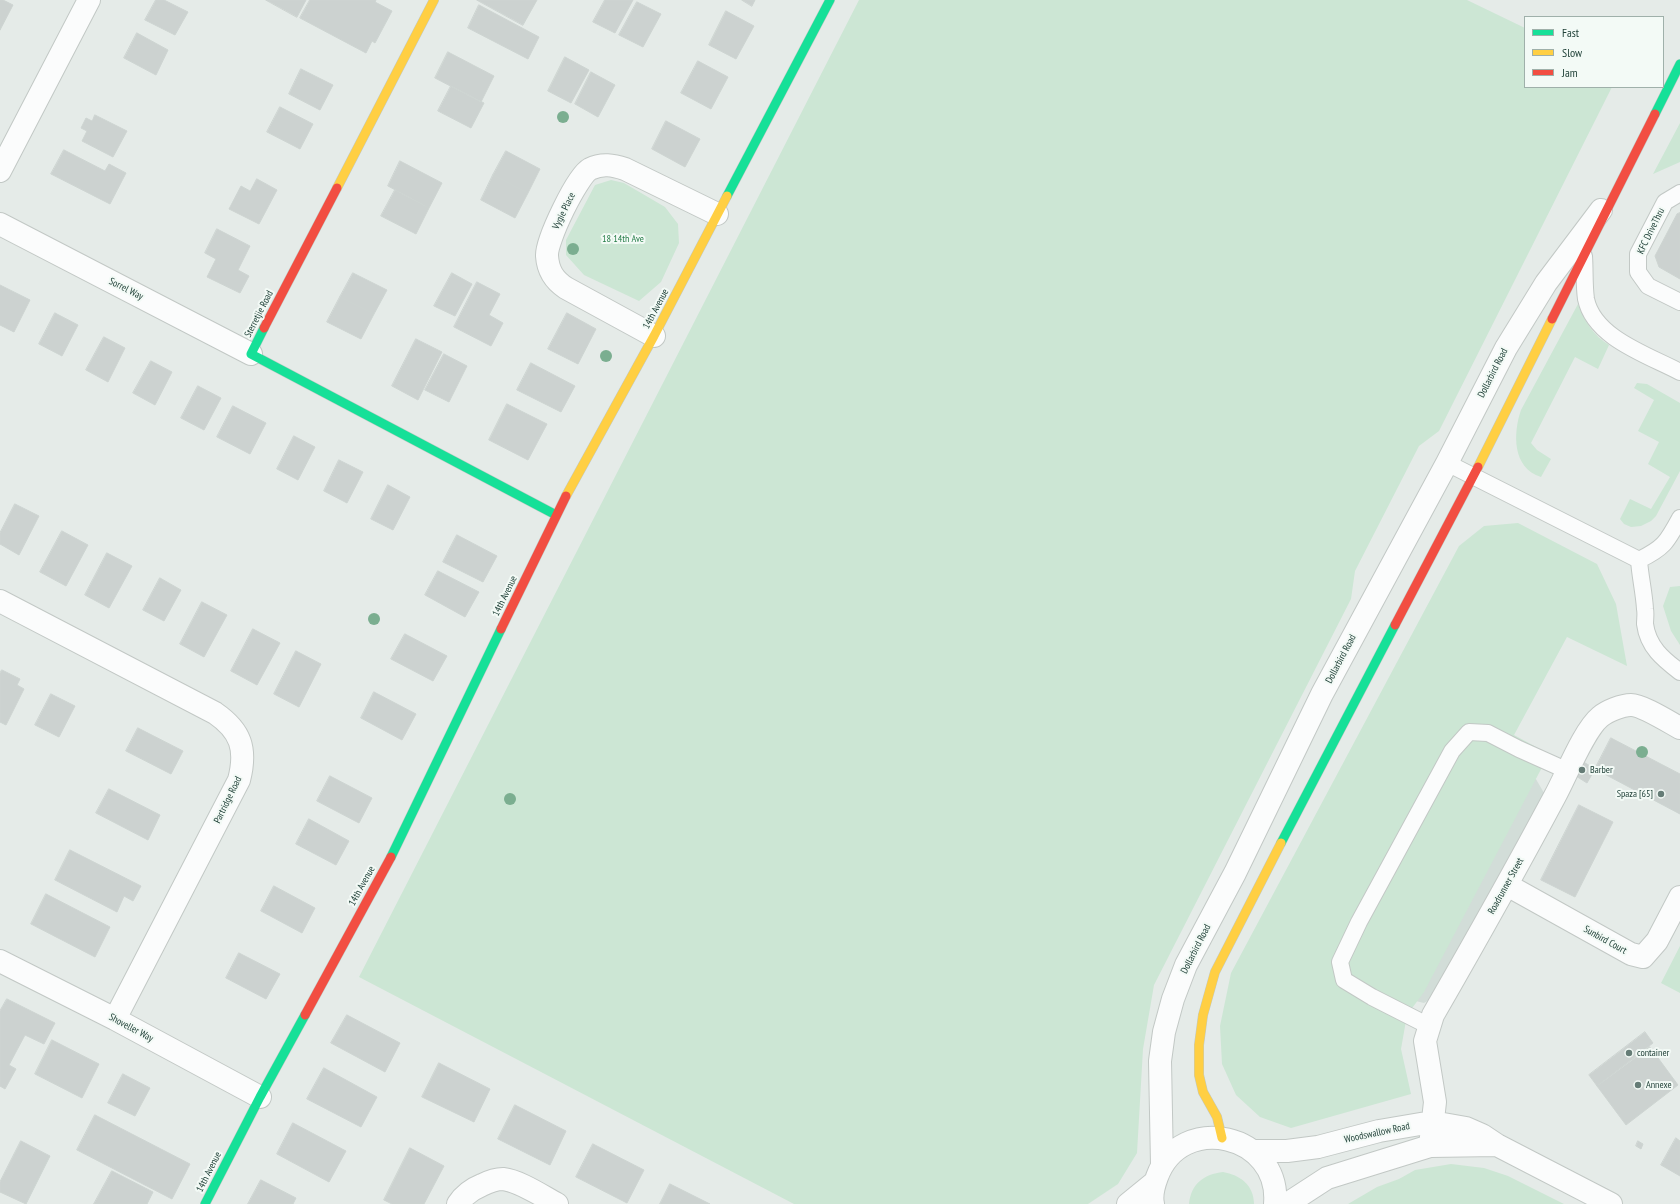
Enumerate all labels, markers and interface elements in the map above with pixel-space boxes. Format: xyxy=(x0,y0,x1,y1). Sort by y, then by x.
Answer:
legend xyxy=(1524,16,1664,88)
text: Fast xyxy=(1562,25,1579,40)
text: Slow xyxy=(1562,45,1582,60)
text: Jam xyxy=(1562,65,1578,80)
street label: Vygie Place xyxy=(550,191,578,231)
street label: KFC DriveThru xyxy=(1635,206,1667,256)
park label: 18 14th Ave xyxy=(602,233,644,245)
street label: Sorrel Way xyxy=(107,275,145,303)
street label: 14th Avenue xyxy=(640,287,672,331)
street label: Sterretjie Road xyxy=(242,289,276,339)
street label: Dollarbird Road xyxy=(1475,346,1511,400)
street label: 14th Avenue xyxy=(490,574,520,618)
street label: Dollarbird Road xyxy=(1323,632,1359,686)
place label: Barber xyxy=(1590,764,1613,776)
marker: Barber xyxy=(1577,765,1587,775)
street label: Partridge Road xyxy=(211,775,245,825)
place label: Spaza [65] xyxy=(1617,788,1653,800)
marker: Spaza [65] xyxy=(1656,789,1666,799)
street label: Roadrunner Street xyxy=(1486,856,1526,916)
street label: 14th Avenue xyxy=(346,864,378,908)
street label: Dollarbird Road xyxy=(1178,922,1214,976)
street label: Sunbird Court xyxy=(1581,923,1629,957)
street label: Shoveller Way xyxy=(107,1011,155,1045)
place label: container xyxy=(1637,1047,1669,1059)
marker: container xyxy=(1624,1048,1634,1058)
place label: Annexe xyxy=(1646,1079,1672,1091)
marker: Annexe xyxy=(1633,1080,1643,1090)
street label: Woodswallow Road xyxy=(1343,1120,1411,1146)
street label: 14th Avenue xyxy=(194,1150,224,1194)

